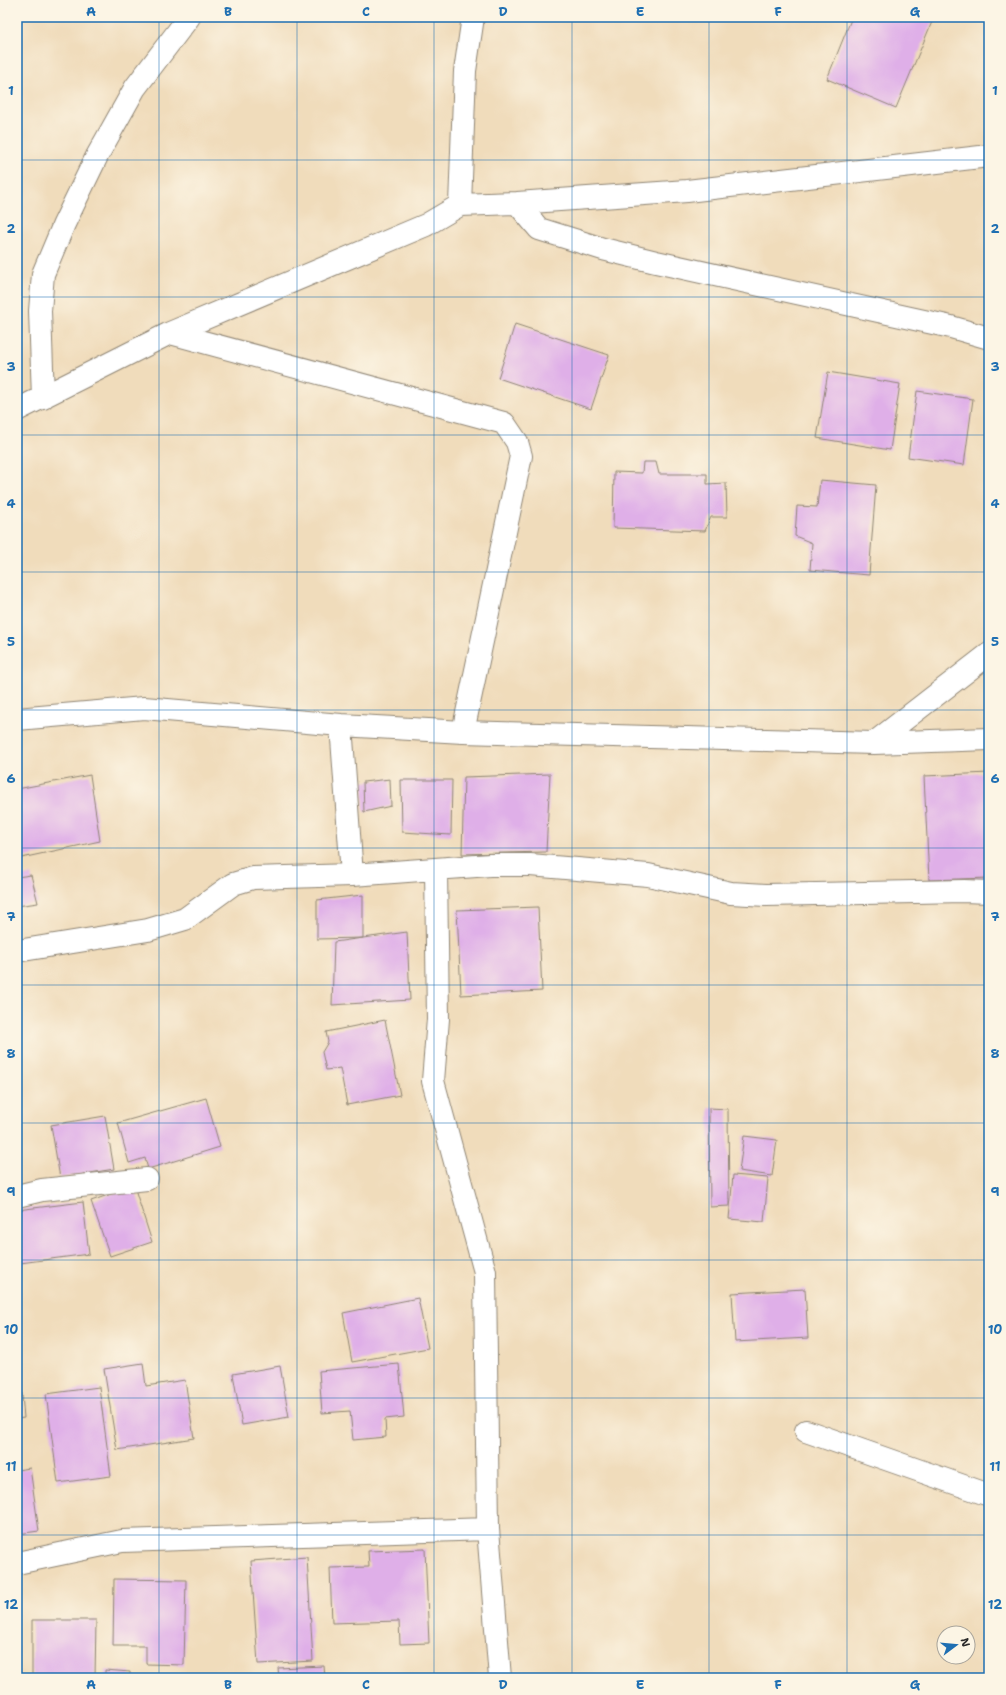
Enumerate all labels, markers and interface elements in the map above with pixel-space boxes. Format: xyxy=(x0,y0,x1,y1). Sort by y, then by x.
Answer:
text: A xyxy=(86,3,96,20)
text: B xyxy=(224,3,232,20)
text: C xyxy=(362,3,370,20)
text: D xyxy=(498,3,508,20)
text: E xyxy=(636,3,645,20)
text: F xyxy=(774,3,782,20)
text: G xyxy=(910,3,921,20)
text: 1 xyxy=(8,82,14,99)
text: 1 xyxy=(992,82,998,99)
text: 2 xyxy=(6,220,16,237)
text: 2 xyxy=(990,220,1000,237)
text: 3 xyxy=(6,358,16,375)
text: 3 xyxy=(990,358,1000,375)
text: 4 xyxy=(6,495,16,512)
text: 4 xyxy=(990,495,1000,512)
text: 5 xyxy=(7,633,15,650)
text: 5 xyxy=(991,633,999,650)
text: 6 xyxy=(6,770,16,787)
text: 6 xyxy=(990,770,1000,787)
text: 7 xyxy=(6,908,16,925)
text: 7 xyxy=(990,908,1000,925)
text: 8 xyxy=(6,1045,16,1062)
text: 8 xyxy=(990,1045,1000,1062)
text: 9 xyxy=(6,1183,16,1200)
text: 9 xyxy=(990,1183,1000,1200)
text: 10 xyxy=(4,1321,18,1338)
text: 10 xyxy=(988,1321,1002,1338)
text: 11 xyxy=(5,1458,17,1475)
text: 11 xyxy=(989,1458,1001,1475)
text: 12 xyxy=(4,1596,18,1613)
text: 12 xyxy=(988,1596,1002,1613)
north arrow xyxy=(936,1625,976,1665)
text: N xyxy=(957,1636,974,1649)
text: A xyxy=(86,1676,96,1693)
text: B xyxy=(224,1676,232,1693)
text: C xyxy=(362,1676,370,1693)
text: D xyxy=(498,1676,508,1693)
text: E xyxy=(636,1676,645,1693)
text: F xyxy=(774,1676,782,1693)
text: G xyxy=(910,1676,921,1693)

